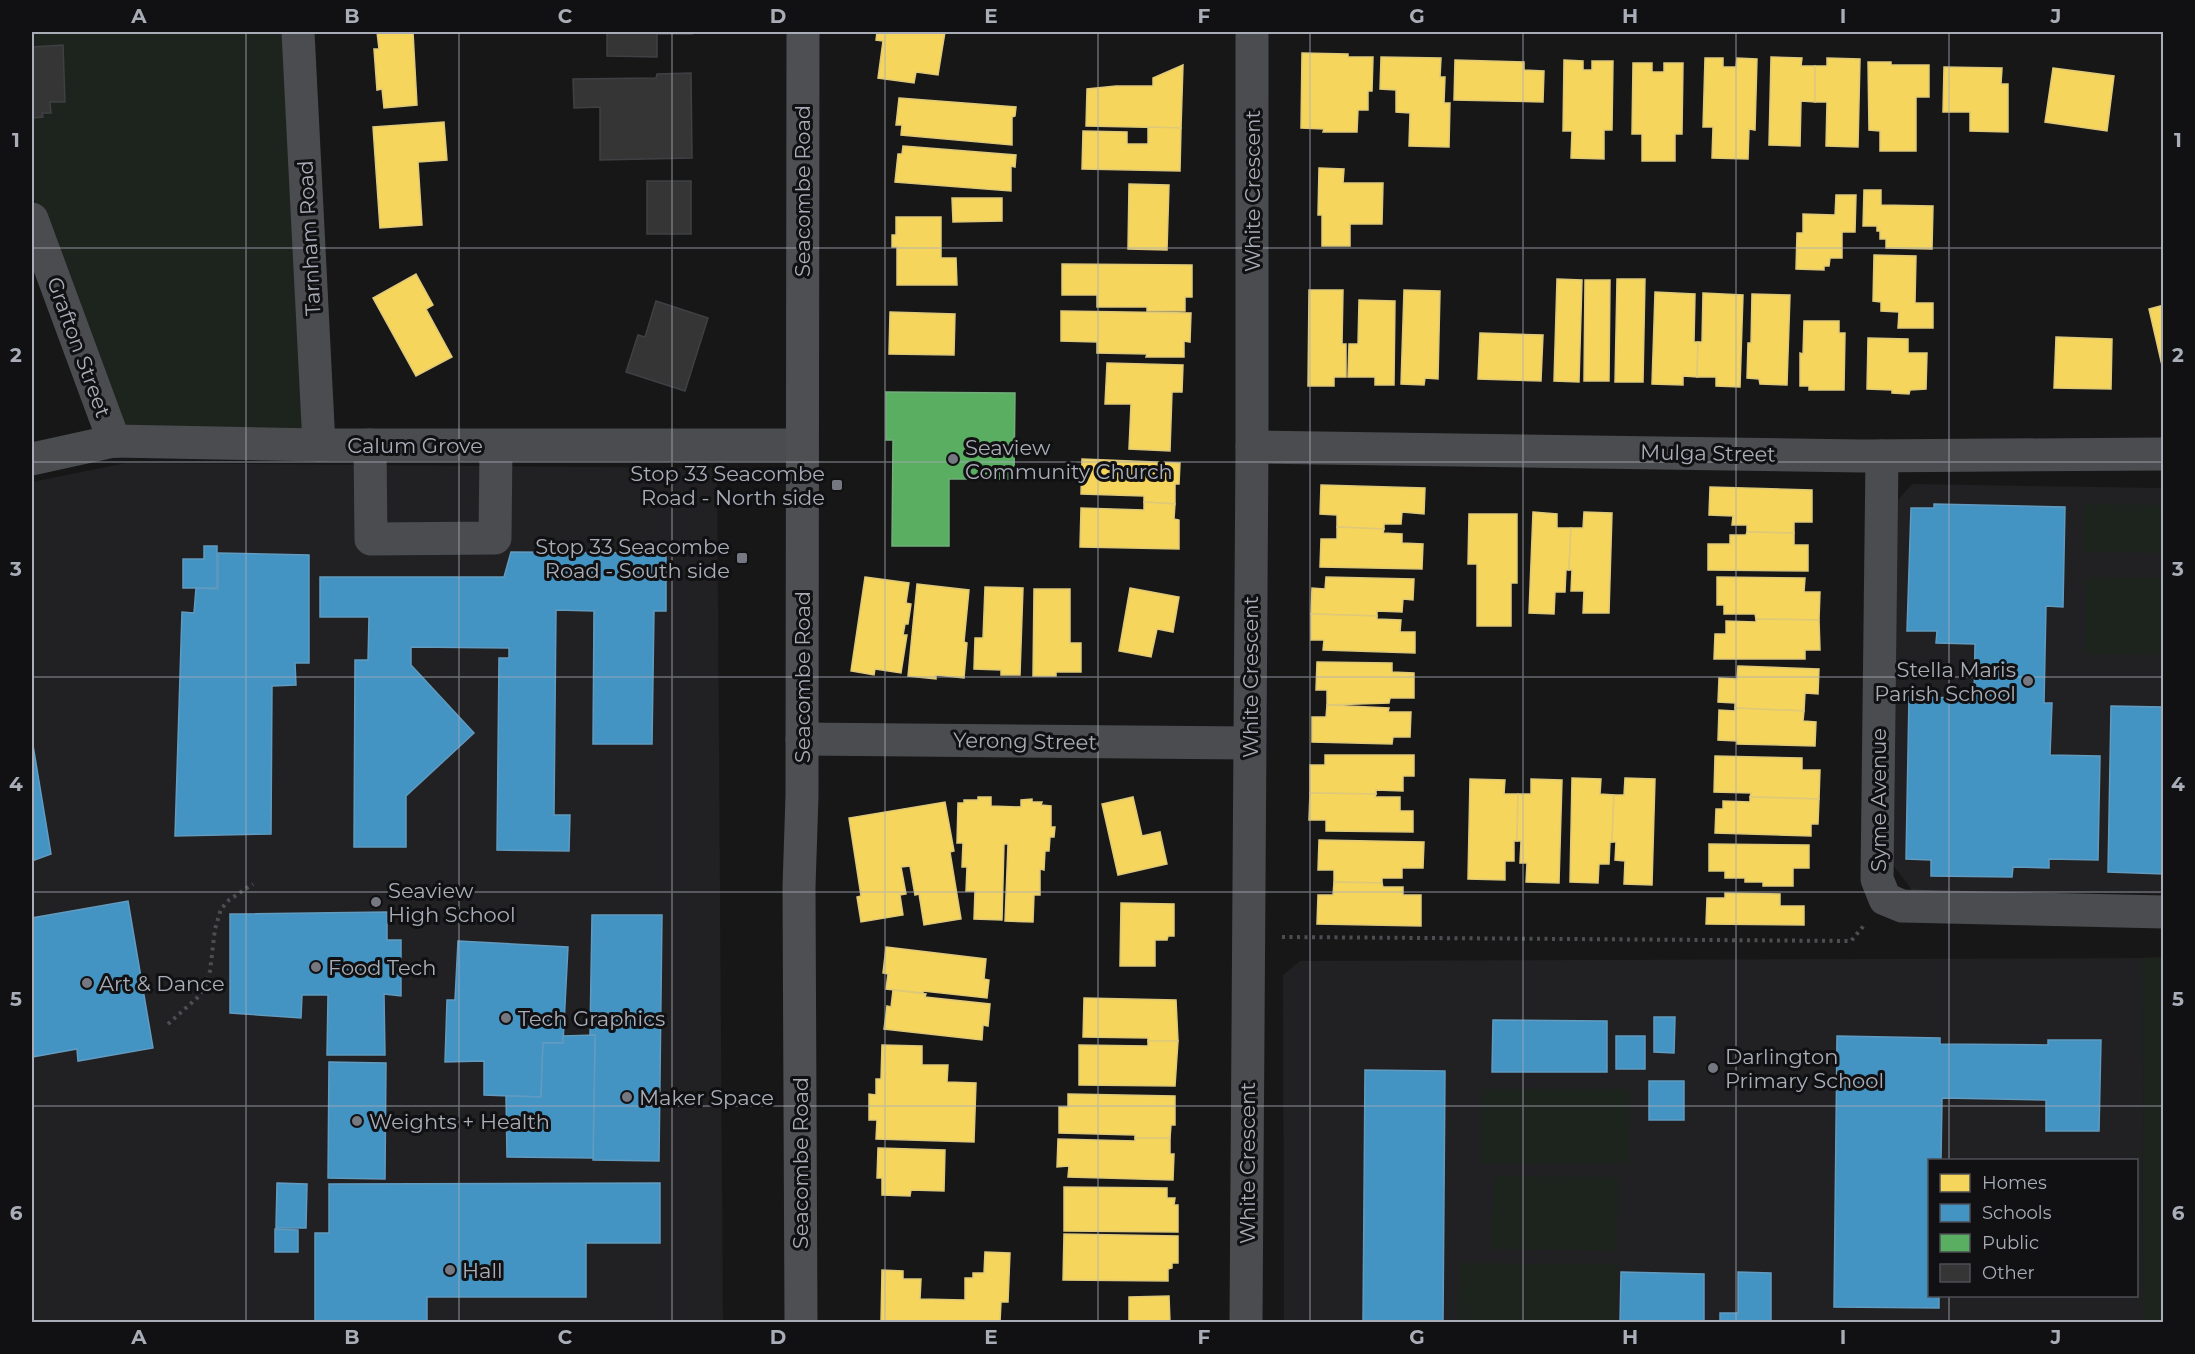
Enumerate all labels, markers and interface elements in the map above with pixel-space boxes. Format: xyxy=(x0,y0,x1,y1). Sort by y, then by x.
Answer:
text: A xyxy=(130,4,147,28)
text: B xyxy=(344,4,360,28)
text: C xyxy=(558,4,573,28)
text: D xyxy=(770,4,786,28)
text: E xyxy=(984,4,998,28)
text: F xyxy=(1198,4,1211,28)
text: G xyxy=(1409,4,1425,28)
text: H xyxy=(1622,4,1638,28)
text: I xyxy=(1840,4,1846,28)
text: J xyxy=(2050,4,2061,28)
street label: Seacombe Road xyxy=(790,105,815,277)
street label: White Crescent xyxy=(1240,110,1265,272)
text: 1 xyxy=(12,128,20,152)
text: 1 xyxy=(2174,128,2182,152)
street label: Tarnham Road xyxy=(292,160,326,316)
street label: Grafton Street xyxy=(42,273,116,421)
text: 2 xyxy=(10,343,22,367)
text: 2 xyxy=(2172,343,2184,367)
street label: Calum Grove xyxy=(347,433,483,458)
place label: Seaview Community Church xyxy=(965,435,1173,484)
street label: Mulga Street xyxy=(1640,439,1776,467)
marker: Seaview Community Church xyxy=(946,452,960,466)
place label: Stop 33 Seacombe Road - North side xyxy=(630,461,825,510)
marker: Stop 33 Seacombe Road - North side xyxy=(830,478,844,492)
place label: Stop 33 Seacombe Road - South side xyxy=(535,534,730,583)
marker: Stop 33 Seacombe Road - South side xyxy=(735,551,749,565)
text: 3 xyxy=(9,557,22,581)
text: 3 xyxy=(2171,557,2184,581)
street label: Seacombe Road xyxy=(790,591,815,763)
street label: White Crescent xyxy=(1238,596,1263,758)
place label: Stella Maris Parish School xyxy=(1874,657,2016,706)
marker: Stella Maris Parish School xyxy=(2021,674,2035,688)
street label: Yerong Street xyxy=(953,727,1097,755)
street label: Syme Avenue xyxy=(1866,728,1891,872)
text: 4 xyxy=(9,772,23,796)
text: 4 xyxy=(2171,772,2185,796)
place label: Seaview High School xyxy=(388,878,516,927)
marker: Seaview High School xyxy=(369,895,383,909)
place label: Food Tech xyxy=(328,955,436,980)
marker: Food Tech xyxy=(309,960,323,974)
place label: Art & Dance xyxy=(99,971,225,996)
marker: Art & Dance xyxy=(80,976,94,990)
text: 5 xyxy=(10,987,22,1011)
text: 5 xyxy=(2172,987,2184,1011)
place label: Tech Graphics xyxy=(518,1006,665,1031)
marker: Tech Graphics xyxy=(499,1011,513,1025)
place label: Darlington Primary School xyxy=(1725,1044,1884,1093)
marker: Darlington Primary School xyxy=(1706,1061,1720,1075)
street label: Seacombe Road xyxy=(788,1077,813,1249)
street label: White Crescent xyxy=(1235,1082,1260,1244)
place label: Maker Space xyxy=(639,1085,774,1110)
marker: Maker Space xyxy=(620,1090,634,1104)
place label: Weights + Health xyxy=(369,1109,550,1134)
marker: Weights + Health xyxy=(350,1114,364,1128)
legend xyxy=(1928,1159,2138,1297)
text: Homes xyxy=(1982,1172,2047,1194)
text: 6 xyxy=(10,1201,23,1225)
text: 6 xyxy=(2172,1201,2185,1225)
text: Schools xyxy=(1982,1202,2052,1224)
text: Public xyxy=(1982,1232,2039,1254)
place label: Hall xyxy=(462,1258,503,1283)
text: Other xyxy=(1982,1262,2035,1284)
marker: Hall xyxy=(443,1263,457,1277)
text: A xyxy=(130,1325,147,1349)
text: B xyxy=(344,1325,360,1349)
text: C xyxy=(558,1325,573,1349)
text: D xyxy=(770,1325,786,1349)
text: E xyxy=(984,1325,998,1349)
text: F xyxy=(1198,1325,1211,1349)
text: G xyxy=(1409,1325,1425,1349)
text: H xyxy=(1622,1325,1638,1349)
text: I xyxy=(1840,1325,1846,1349)
text: J xyxy=(2050,1325,2061,1349)

